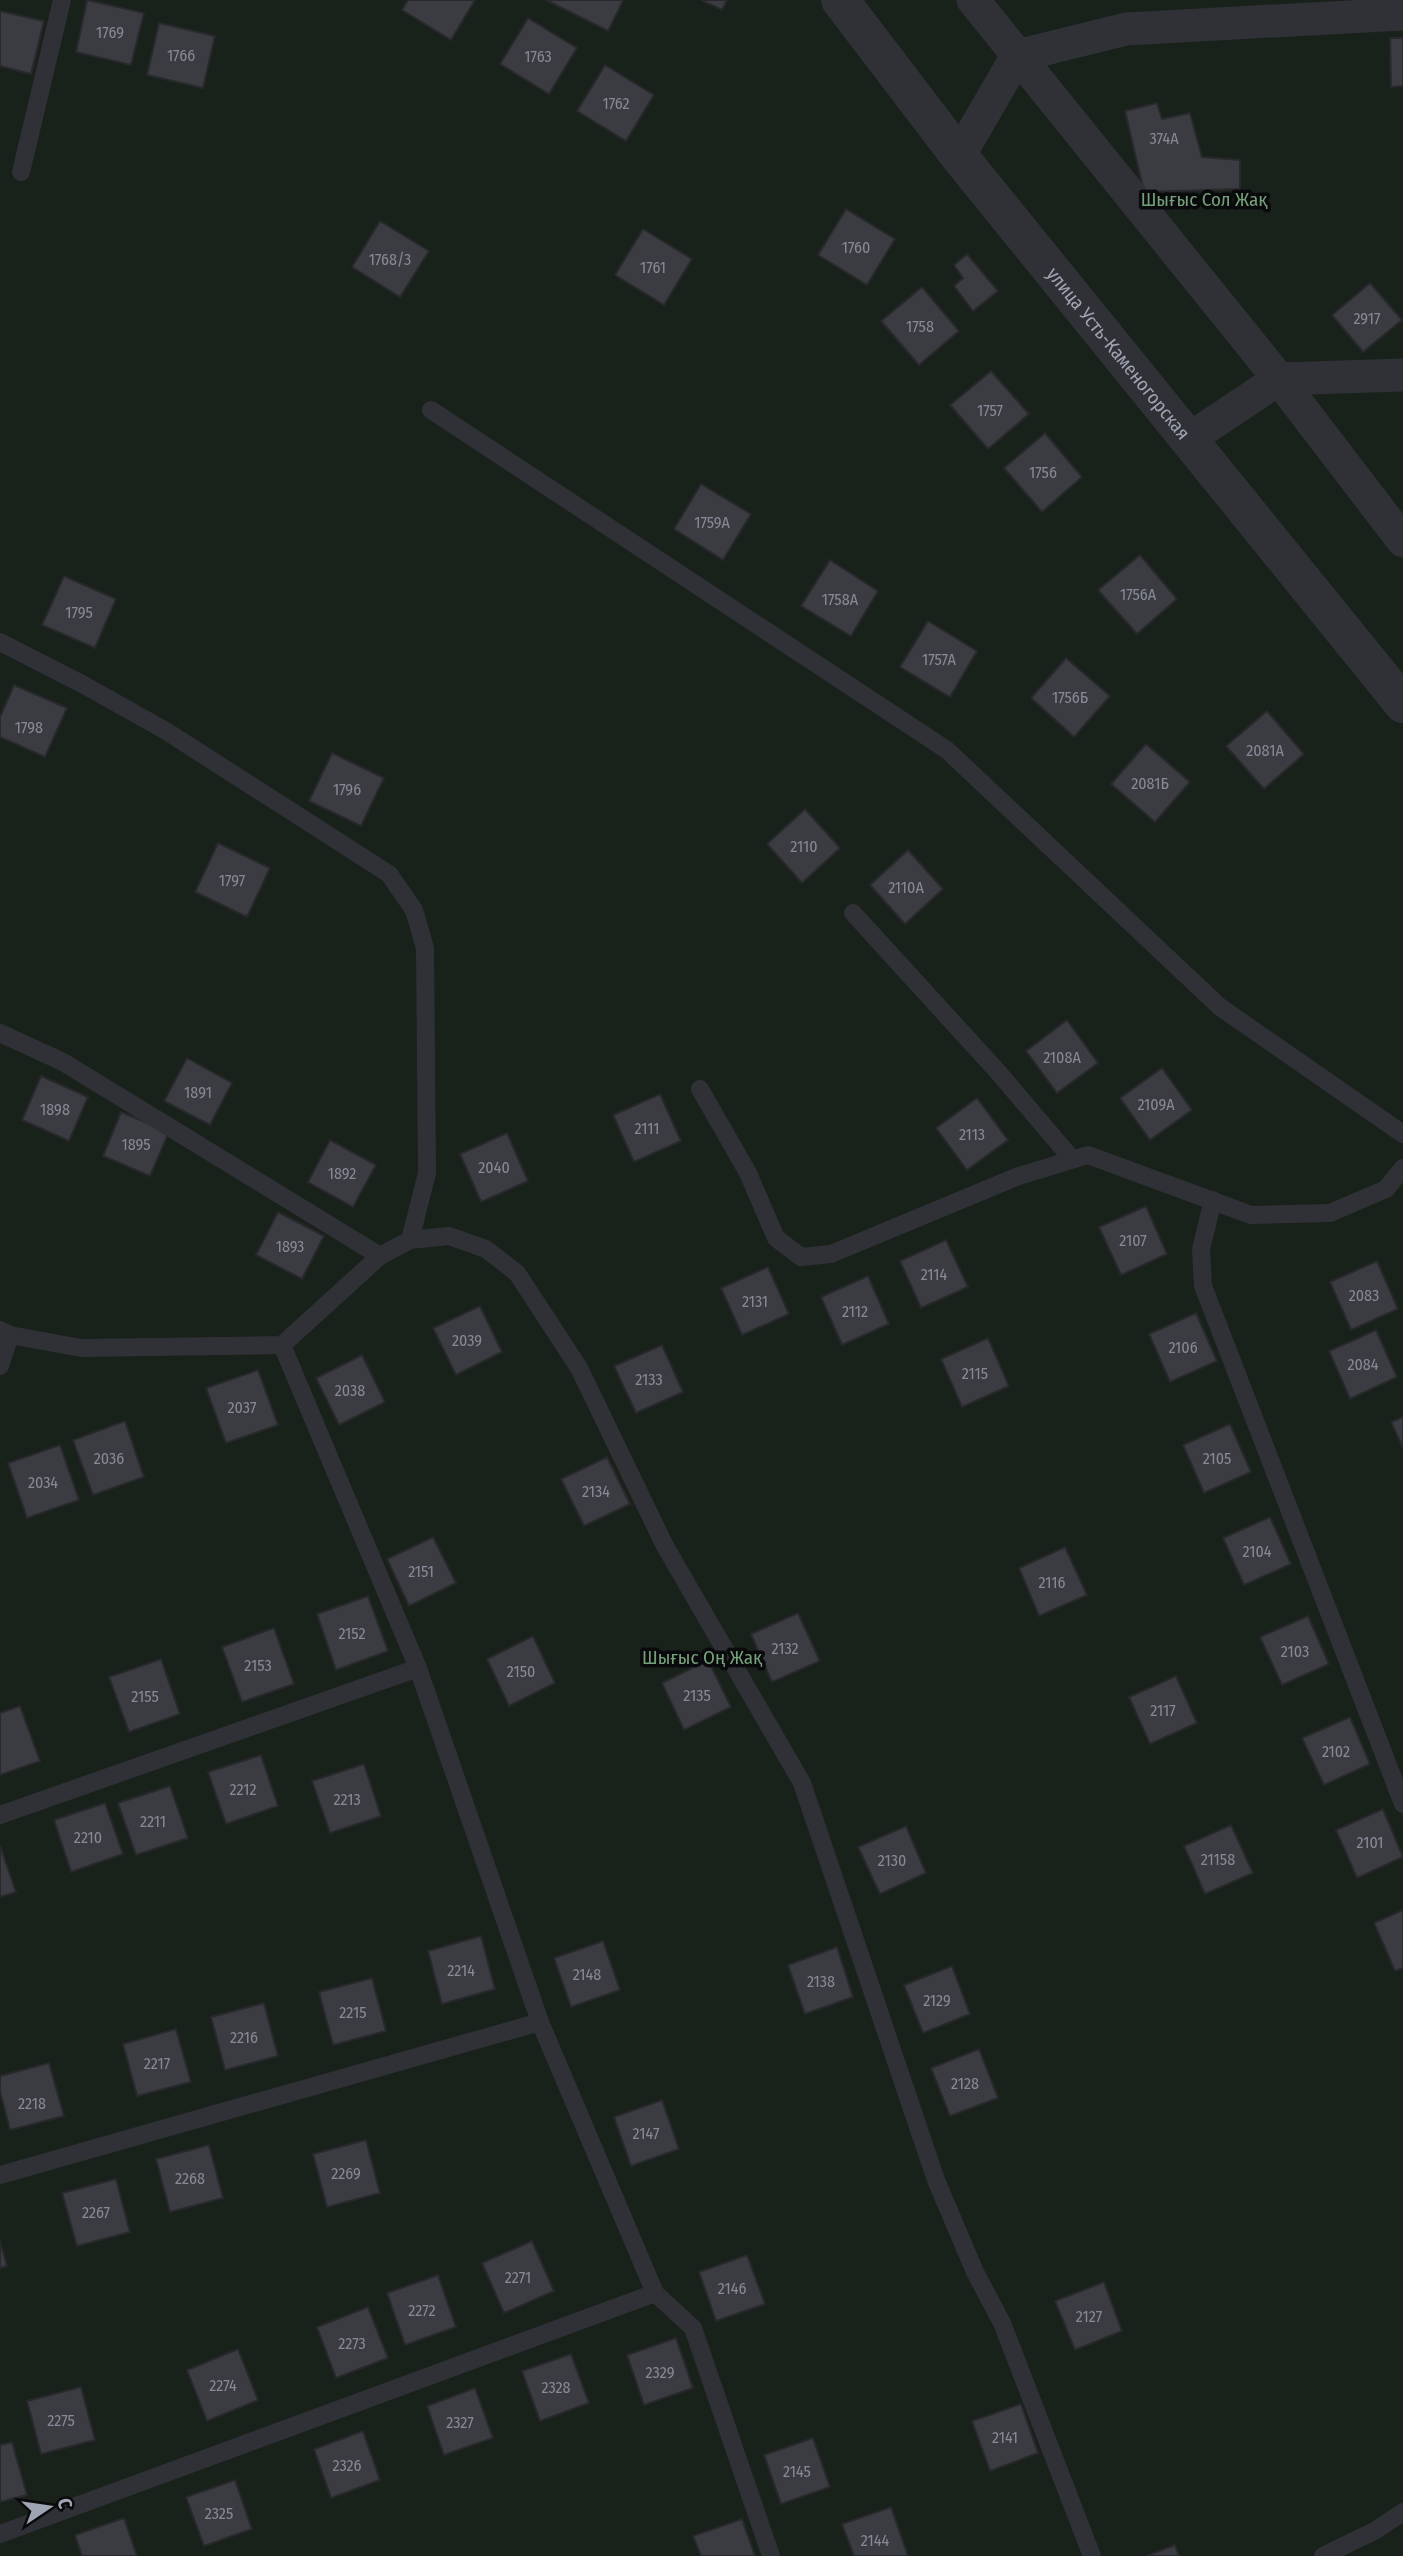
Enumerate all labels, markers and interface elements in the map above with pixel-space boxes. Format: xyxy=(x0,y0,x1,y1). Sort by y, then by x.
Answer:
house number: 1769 xyxy=(96,23,124,42)
house number: 1766 xyxy=(167,46,195,65)
house number: 1763 xyxy=(524,47,552,66)
house number: 1762 xyxy=(602,94,630,113)
house number: 374А xyxy=(1149,129,1179,148)
park label: Шығыс Сол Жақ xyxy=(1141,188,1268,211)
house number: 1760 xyxy=(842,238,870,257)
house number: 1768/3 xyxy=(369,250,411,269)
house number: 1761 xyxy=(640,258,666,277)
street label: улица Усть-Каменогорская xyxy=(1042,262,1195,444)
house number: 2917 xyxy=(1353,309,1381,328)
house number: 1758 xyxy=(906,317,934,336)
house number: 1757 xyxy=(977,401,1004,420)
house number: 1756 xyxy=(1029,463,1057,482)
house number: 1759А xyxy=(694,513,730,532)
house number: 1756А xyxy=(1120,585,1157,604)
house number: 1758А xyxy=(822,590,859,609)
house number: 1795 xyxy=(65,603,93,622)
house number: 1757А xyxy=(922,650,957,669)
house number: 1756Б xyxy=(1052,688,1088,707)
house number: 1798 xyxy=(15,718,43,737)
house number: 2081А xyxy=(1246,741,1284,760)
house number: 2081Б xyxy=(1131,774,1169,793)
house number: 1796 xyxy=(333,780,361,799)
house number: 2110 xyxy=(790,837,818,856)
house number: 1797 xyxy=(219,871,246,890)
house number: 2110А xyxy=(888,878,924,897)
house number: 2108А xyxy=(1043,1048,1081,1067)
house number: 1891 xyxy=(184,1083,212,1102)
house number: 2109А xyxy=(1137,1095,1175,1114)
house number: 1898 xyxy=(40,1100,70,1119)
house number: 2111 xyxy=(635,1119,659,1138)
house number: 2113 xyxy=(959,1125,985,1144)
house number: 1895 xyxy=(121,1135,151,1154)
house number: 2040 xyxy=(478,1158,510,1177)
house number: 1892 xyxy=(328,1164,356,1183)
house number: 2107 xyxy=(1119,1231,1147,1250)
house number: 1893 xyxy=(276,1237,304,1256)
house number: 2114 xyxy=(921,1265,948,1284)
house number: 2083 xyxy=(1349,1286,1379,1305)
house number: 2131 xyxy=(742,1292,768,1311)
house number: 2112 xyxy=(842,1302,868,1321)
house number: 2039 xyxy=(452,1331,482,1350)
house number: 2106 xyxy=(1168,1338,1198,1357)
house number: 2084 xyxy=(1347,1355,1379,1374)
house number: 2115 xyxy=(962,1364,988,1383)
house number: 2133 xyxy=(635,1370,663,1389)
house number: 2038 xyxy=(335,1381,365,1400)
house number: 2037 xyxy=(228,1398,257,1417)
house number: 2036 xyxy=(94,1449,124,1468)
house number: 2105 xyxy=(1203,1449,1231,1468)
house number: 2034 xyxy=(28,1473,58,1492)
house number: 2134 xyxy=(582,1482,610,1501)
house number: 2104 xyxy=(1242,1542,1272,1561)
house number: 2151 xyxy=(408,1562,434,1581)
house number: 2116 xyxy=(1039,1573,1066,1592)
house number: 2152 xyxy=(338,1624,366,1643)
house number: 2132 xyxy=(771,1639,799,1658)
house number: 2103 xyxy=(1281,1642,1309,1661)
park label: Шығыс Оң Жақ xyxy=(642,1646,763,1669)
house number: 2153 xyxy=(244,1656,272,1675)
house number: 2150 xyxy=(507,1662,535,1681)
house number: 2135 xyxy=(683,1686,711,1705)
house number: 2155 xyxy=(131,1687,159,1706)
house number: 2117 xyxy=(1150,1701,1176,1720)
house number: 2102 xyxy=(1322,1742,1350,1761)
house number: 2212 xyxy=(229,1780,257,1799)
house number: 2213 xyxy=(333,1790,361,1809)
house number: 2211 xyxy=(140,1812,166,1831)
house number: 2210 xyxy=(74,1828,102,1847)
house number: 2101 xyxy=(1356,1833,1384,1852)
house number: 21158 xyxy=(1201,1850,1235,1869)
house number: 2130 xyxy=(878,1851,906,1870)
house number: 2214 xyxy=(447,1961,475,1980)
house number: 2148 xyxy=(573,1965,601,1984)
house number: 2138 xyxy=(807,1972,835,1991)
house number: 2129 xyxy=(923,1991,951,2010)
house number: 2215 xyxy=(339,2003,367,2022)
house number: 2216 xyxy=(230,2028,258,2047)
house number: 2217 xyxy=(144,2054,171,2073)
house number: 2128 xyxy=(951,2074,979,2093)
house number: 2218 xyxy=(18,2094,46,2113)
house number: 2147 xyxy=(633,2124,660,2143)
house number: 2269 xyxy=(331,2164,361,2183)
house number: 2268 xyxy=(175,2169,205,2188)
house number: 2267 xyxy=(82,2203,111,2222)
house number: 2271 xyxy=(505,2268,531,2287)
house number: 2146 xyxy=(718,2279,746,2298)
house number: 2272 xyxy=(408,2301,436,2320)
house number: 2127 xyxy=(1076,2307,1103,2326)
house number: 2273 xyxy=(338,2334,366,2353)
house number: 2329 xyxy=(646,2363,675,2382)
house number: 2274 xyxy=(209,2376,237,2395)
house number: 2328 xyxy=(541,2378,571,2397)
house number: 2275 xyxy=(47,2411,75,2430)
house number: 2327 xyxy=(446,2413,474,2432)
house number: 2141 xyxy=(992,2428,1018,2447)
house number: 2326 xyxy=(332,2456,362,2475)
house number: 2145 xyxy=(783,2462,811,2481)
north arrow xyxy=(14,2472,84,2542)
text: С xyxy=(53,2496,77,2511)
house number: 2325 xyxy=(205,2504,233,2523)
house number: 2144 xyxy=(861,2531,889,2550)

